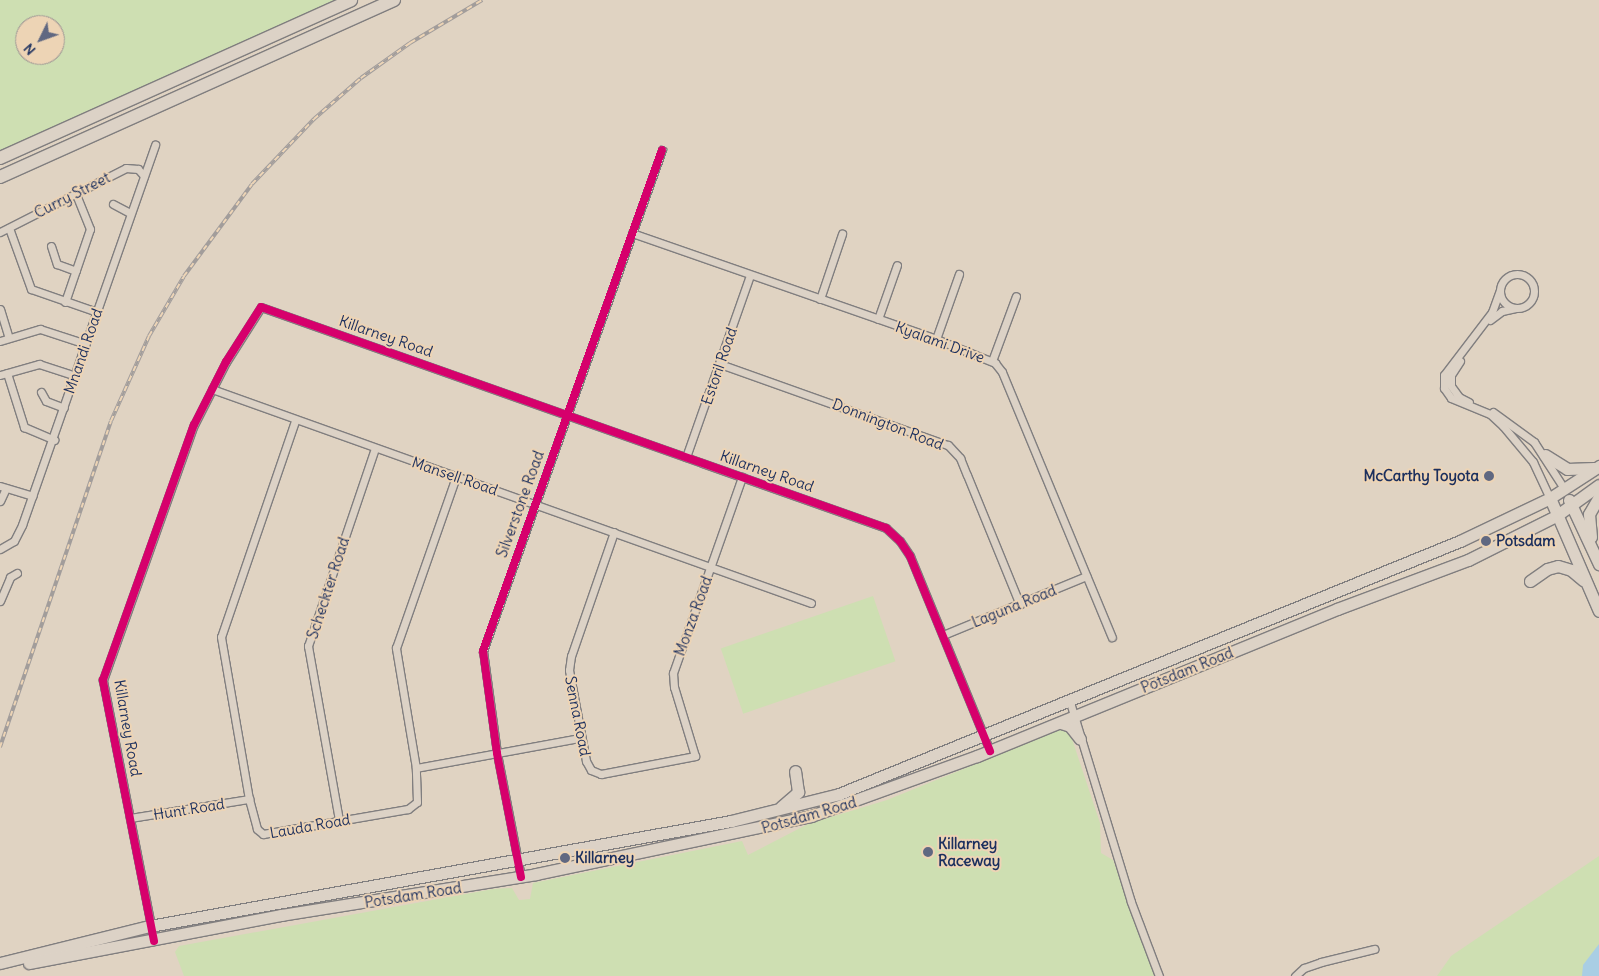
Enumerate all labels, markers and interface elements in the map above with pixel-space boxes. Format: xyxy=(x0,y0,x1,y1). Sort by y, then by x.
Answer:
north arrow xyxy=(15,15,65,65)
text: N xyxy=(20,40,40,59)
street label: Curry Street xyxy=(31,168,113,222)
street label: Mnandi Road xyxy=(60,306,106,396)
street label: Killarney Road xyxy=(337,312,435,360)
street label: Kyalami Drive xyxy=(893,318,987,366)
street label: Estoril Road xyxy=(697,325,741,407)
street label: Donnington Road xyxy=(830,394,946,454)
street label: Killarney Road xyxy=(718,447,816,495)
street label: Silverstone Road xyxy=(492,448,548,560)
street label: Mansell Road xyxy=(410,453,500,499)
place label: McCarthy Toyota xyxy=(1364,467,1479,485)
marker: McCarthy Toyota xyxy=(1483,470,1495,482)
place label: Potsdam xyxy=(1496,532,1555,550)
street label: Scheckter Road xyxy=(303,535,353,641)
marker: Potsdam xyxy=(1480,535,1492,547)
street label: Monza Road xyxy=(670,574,716,658)
street label: Laguna Road xyxy=(969,581,1059,631)
street label: Potsdam Road xyxy=(1138,643,1236,697)
street label: Senna Road xyxy=(561,674,595,758)
street label: Killarney Road xyxy=(111,678,145,778)
street label: Potsdam Road xyxy=(759,793,859,837)
street label: Hunt Road xyxy=(152,794,226,824)
street label: Lauda Road xyxy=(268,810,352,842)
place label: Killarney Raceway xyxy=(938,834,1000,869)
marker: Killarney Raceway xyxy=(922,846,934,858)
place label: Killarney xyxy=(575,849,634,867)
marker: Killarney xyxy=(559,852,571,864)
street label: Potsdam Road xyxy=(363,878,463,912)

